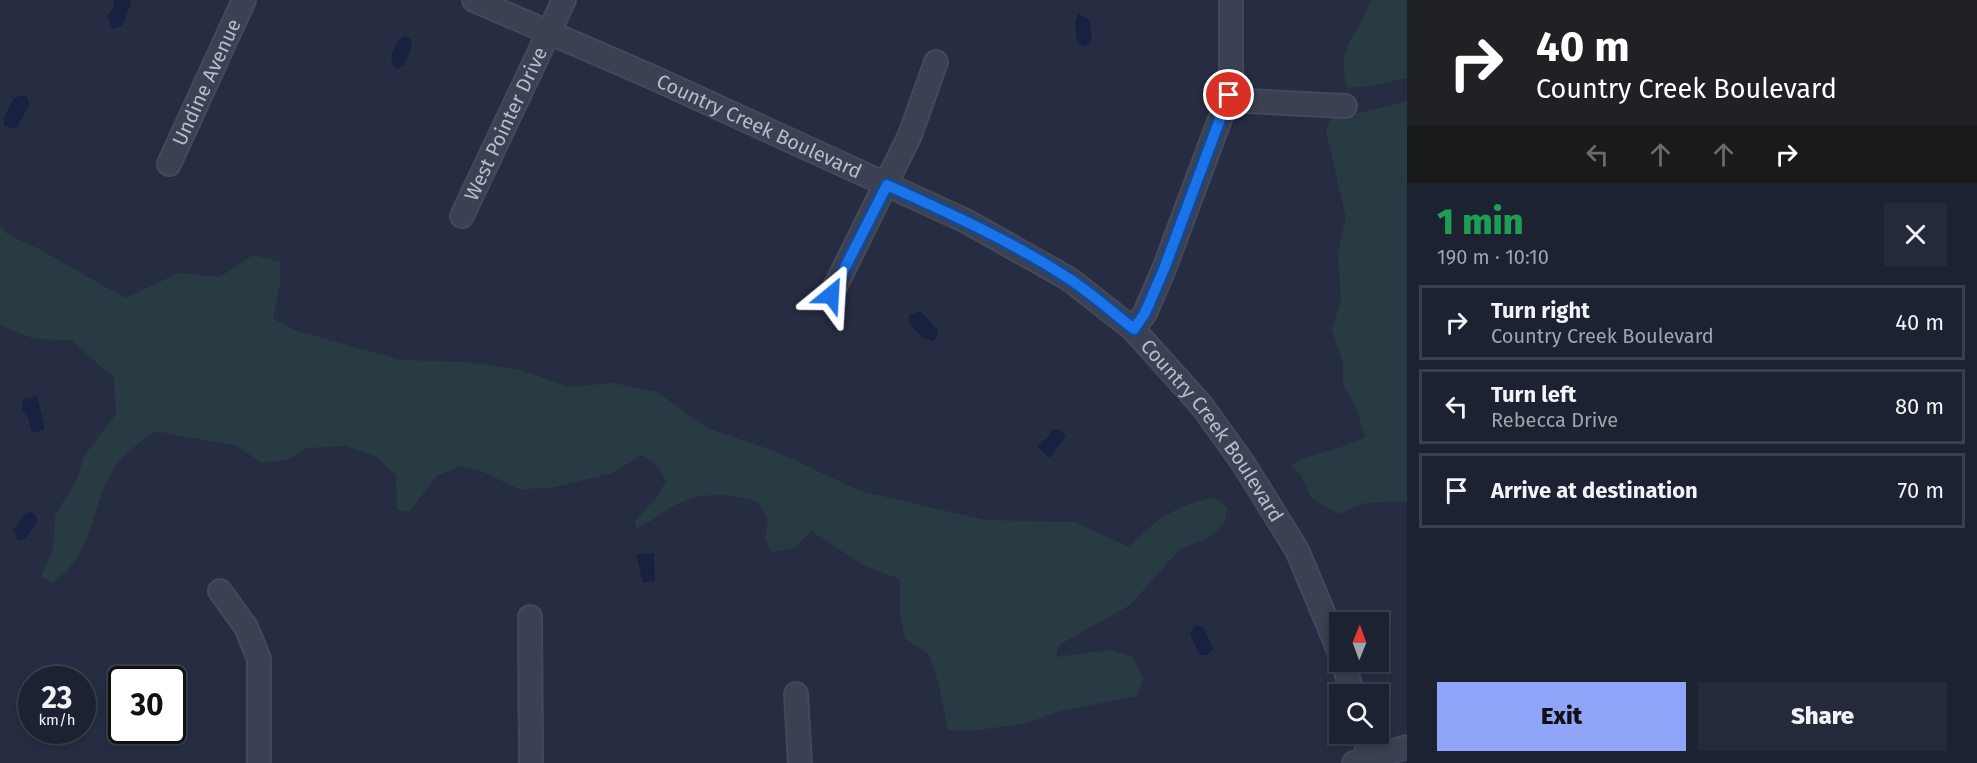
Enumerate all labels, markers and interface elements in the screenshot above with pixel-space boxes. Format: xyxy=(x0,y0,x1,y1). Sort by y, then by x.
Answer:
street label: Undine Avenue xyxy=(167,15,246,149)
text: 40 m xyxy=(1536,22,1630,72)
icon: right xyxy=(1437,24,1515,102)
street label: West Pointer Drive xyxy=(459,43,552,204)
street label: Country Creek Boulevard xyxy=(653,69,866,184)
pin xyxy=(1203,69,1254,120)
text: Country Creek Boulevard xyxy=(1536,73,1837,105)
icon: arrive xyxy=(1212,78,1245,111)
icon: left xyxy=(1581,138,1614,171)
icon: ahead xyxy=(1644,138,1677,171)
icon: ahead xyxy=(1707,138,1740,171)
icon: right xyxy=(1770,138,1803,171)
text: 1 min xyxy=(1437,200,1523,244)
button: close xyxy=(1884,203,1947,266)
text: 190 m · 10:10 xyxy=(1437,245,1549,269)
position arrow xyxy=(799,263,863,327)
text: Turn right xyxy=(1491,297,1590,324)
icon: right xyxy=(1440,306,1473,339)
text: 40 m xyxy=(1895,309,1944,336)
text: Country Creek Boulevard xyxy=(1491,324,1714,348)
street label: Country Creek Boulevard xyxy=(1136,334,1289,526)
text: Turn left xyxy=(1491,381,1576,408)
icon: left xyxy=(1440,390,1473,423)
text: 80 m xyxy=(1895,393,1944,420)
text: Rebecca Drive xyxy=(1491,408,1618,432)
icon: arrive xyxy=(1440,474,1473,507)
text: Arrive at destination xyxy=(1491,477,1698,504)
text: 70 m xyxy=(1898,477,1944,504)
north arrow xyxy=(1329,612,1389,672)
map controls xyxy=(1329,612,1389,744)
speed limit sign: 30 xyxy=(108,666,186,744)
text: 23 xyxy=(42,680,72,716)
button: Exit xyxy=(1437,682,1686,751)
button: Share xyxy=(1698,682,1947,751)
button: search xyxy=(1329,684,1389,744)
text: km/h xyxy=(38,711,76,729)

